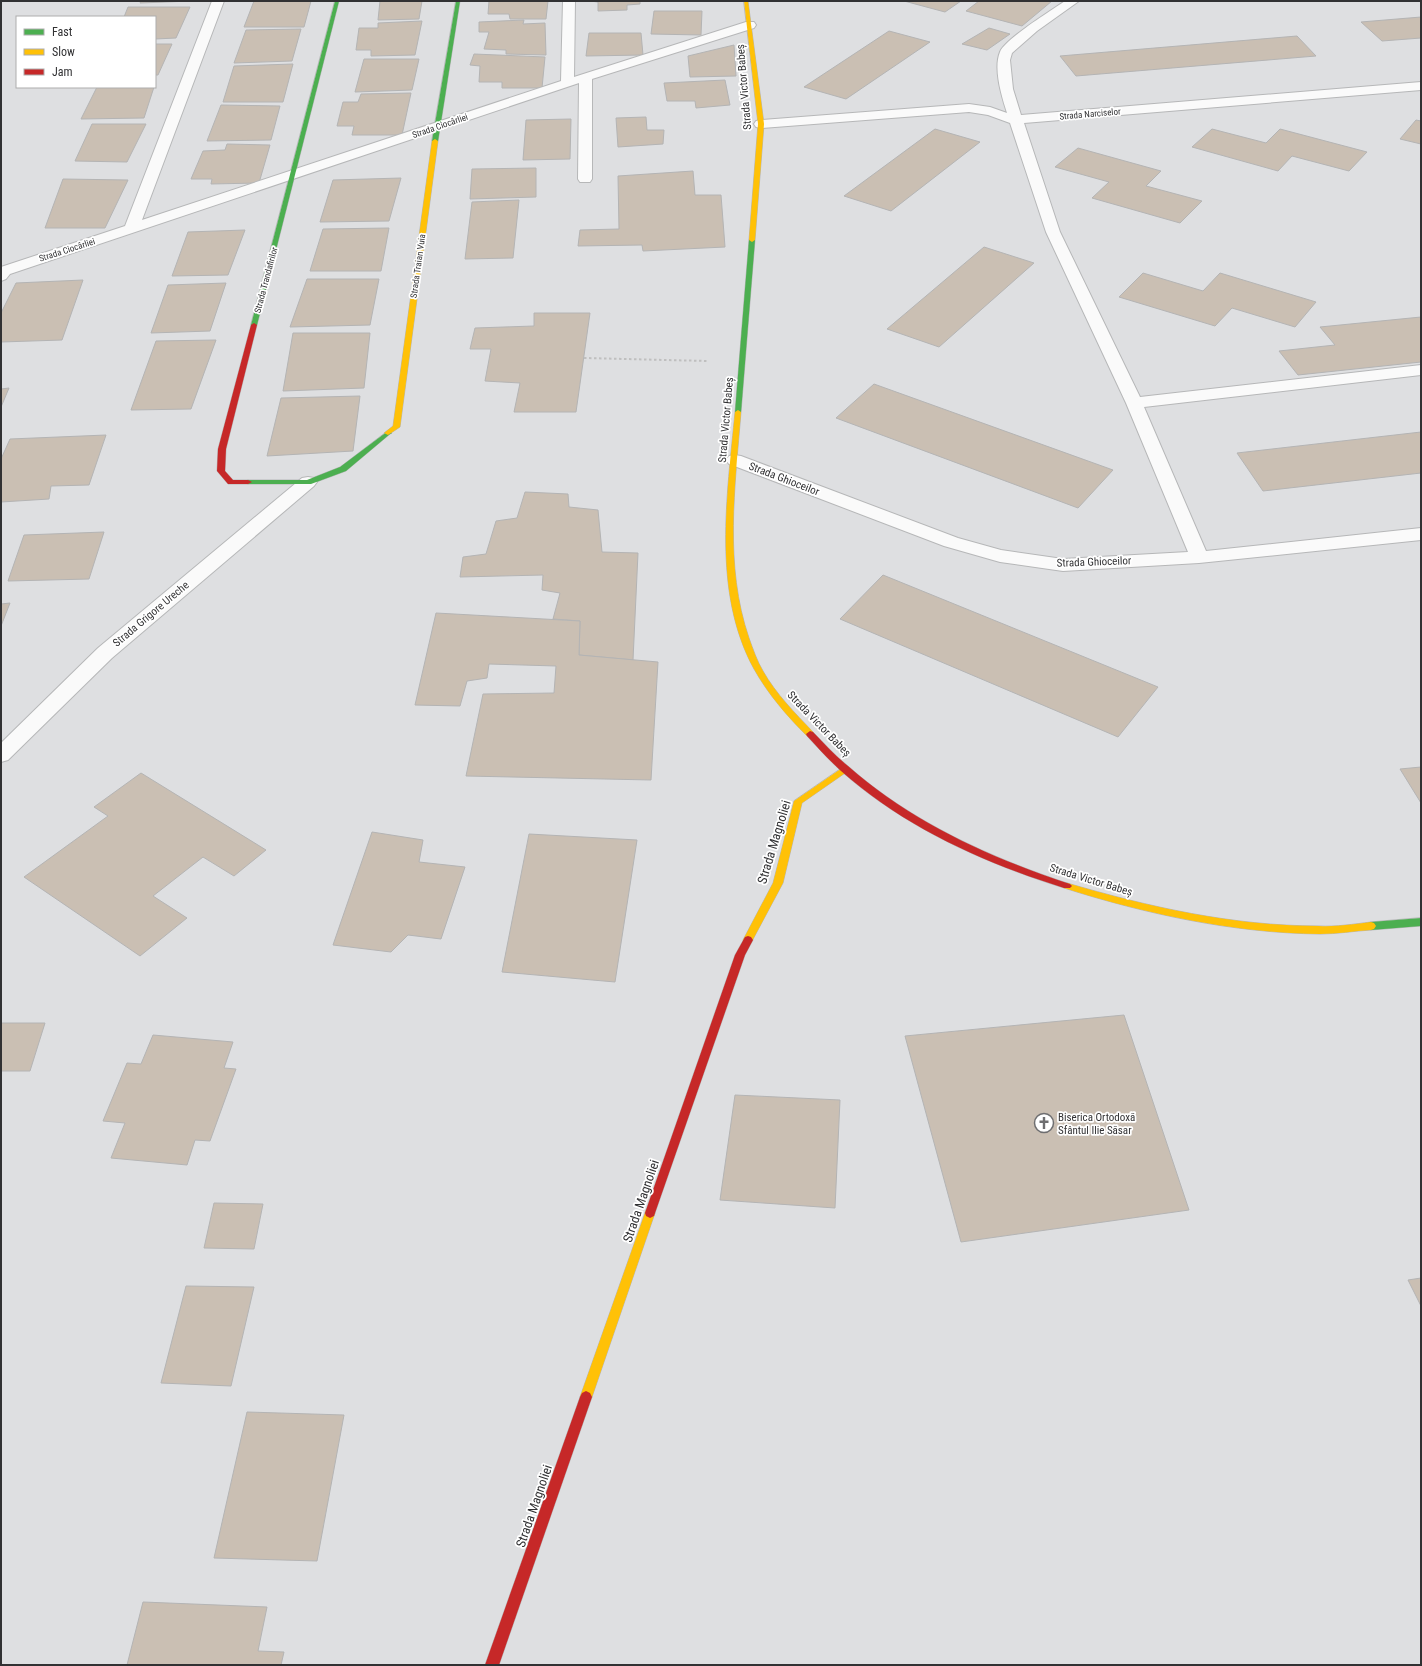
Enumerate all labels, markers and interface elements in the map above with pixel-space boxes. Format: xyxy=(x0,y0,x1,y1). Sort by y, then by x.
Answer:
legend xyxy=(16,16,156,88)
text: Fast xyxy=(52,25,73,39)
street label: Strada Victor Babeș xyxy=(734,44,754,130)
text: Slow xyxy=(52,45,75,59)
text: Jam xyxy=(52,65,73,79)
street label: Strada Narciselor xyxy=(1059,106,1121,122)
street label: Strada Ciocârliei xyxy=(411,112,469,140)
street label: Strada Traian Vuia xyxy=(409,233,427,299)
street label: Strada Ciocârliei xyxy=(38,236,96,264)
street label: Strada Trandafirilor xyxy=(252,246,280,314)
street label: Strada Victor Babeș xyxy=(716,377,736,463)
street label: Strada Ghioceilor xyxy=(747,460,822,499)
street label: Strada Ghioceilor xyxy=(1056,554,1132,570)
street label: Strada Grigore Ureche xyxy=(110,578,192,650)
street label: Strada Victor Babeș xyxy=(785,689,853,759)
street label: Strada Magnoliei xyxy=(754,798,794,886)
street label: Strada Victor Babeș xyxy=(1048,861,1134,899)
place label: Biserica Ortodoxă Sfântul Ilie Săsar xyxy=(1058,1111,1135,1137)
church icon: Biserica Ortodoxă Sfântul Ilie Săsar xyxy=(1033,1112,1055,1134)
street label: Strada Magnoliei xyxy=(620,1158,662,1244)
street label: Strada Magnoliei xyxy=(513,1463,555,1549)

